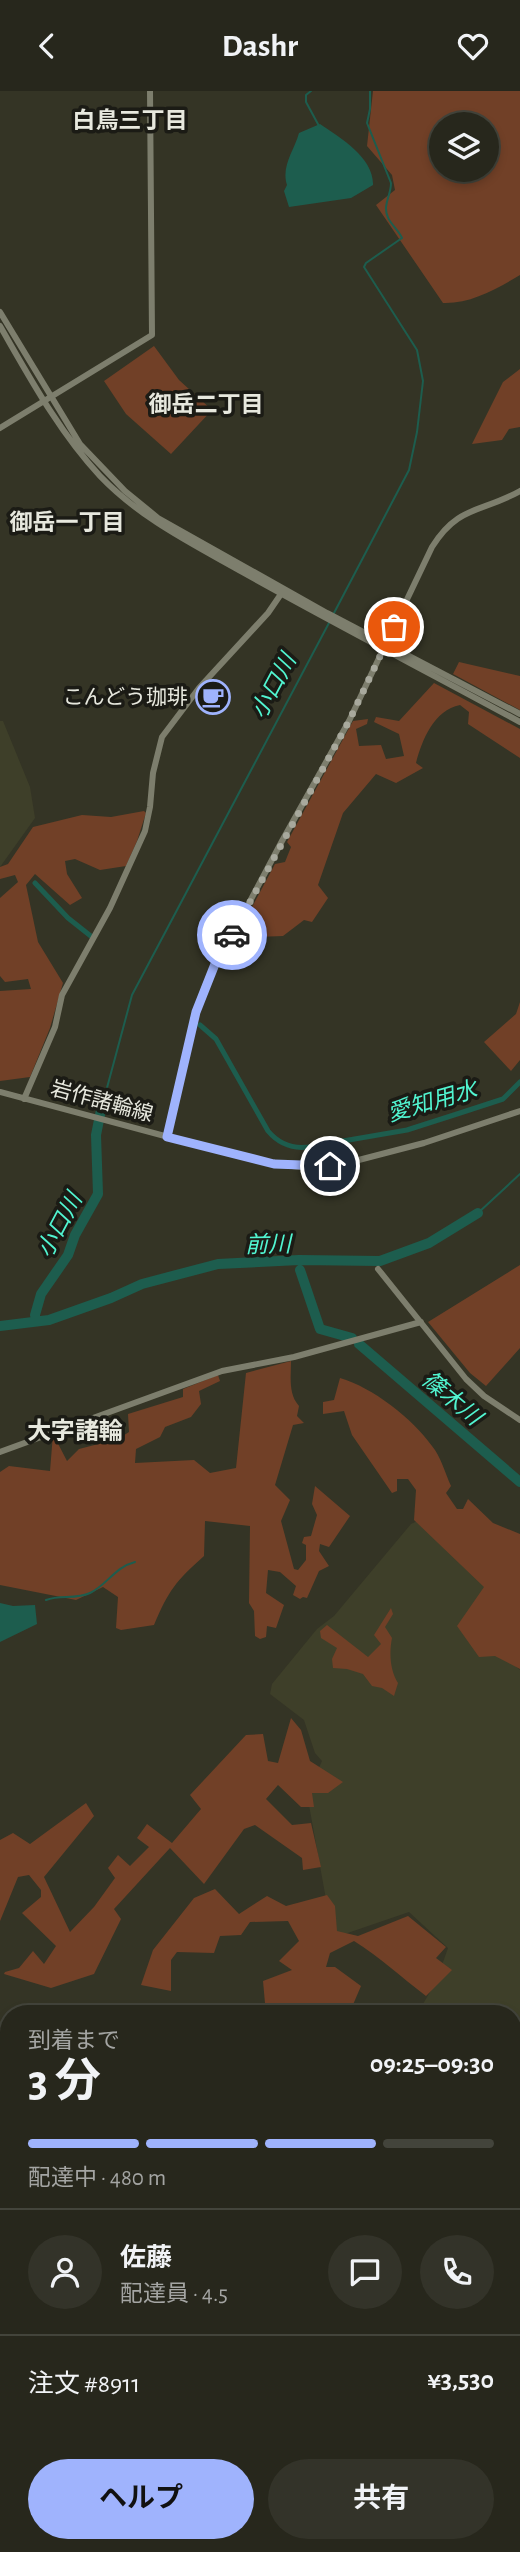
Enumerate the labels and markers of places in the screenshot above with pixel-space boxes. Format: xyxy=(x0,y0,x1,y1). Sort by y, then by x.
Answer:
pin xyxy=(364,597,424,657)
cafe icon: こんどう珈琲 xyxy=(194,678,232,716)
place label: こんどう珈琲 xyxy=(63,686,188,708)
pin xyxy=(300,1136,360,1196)

